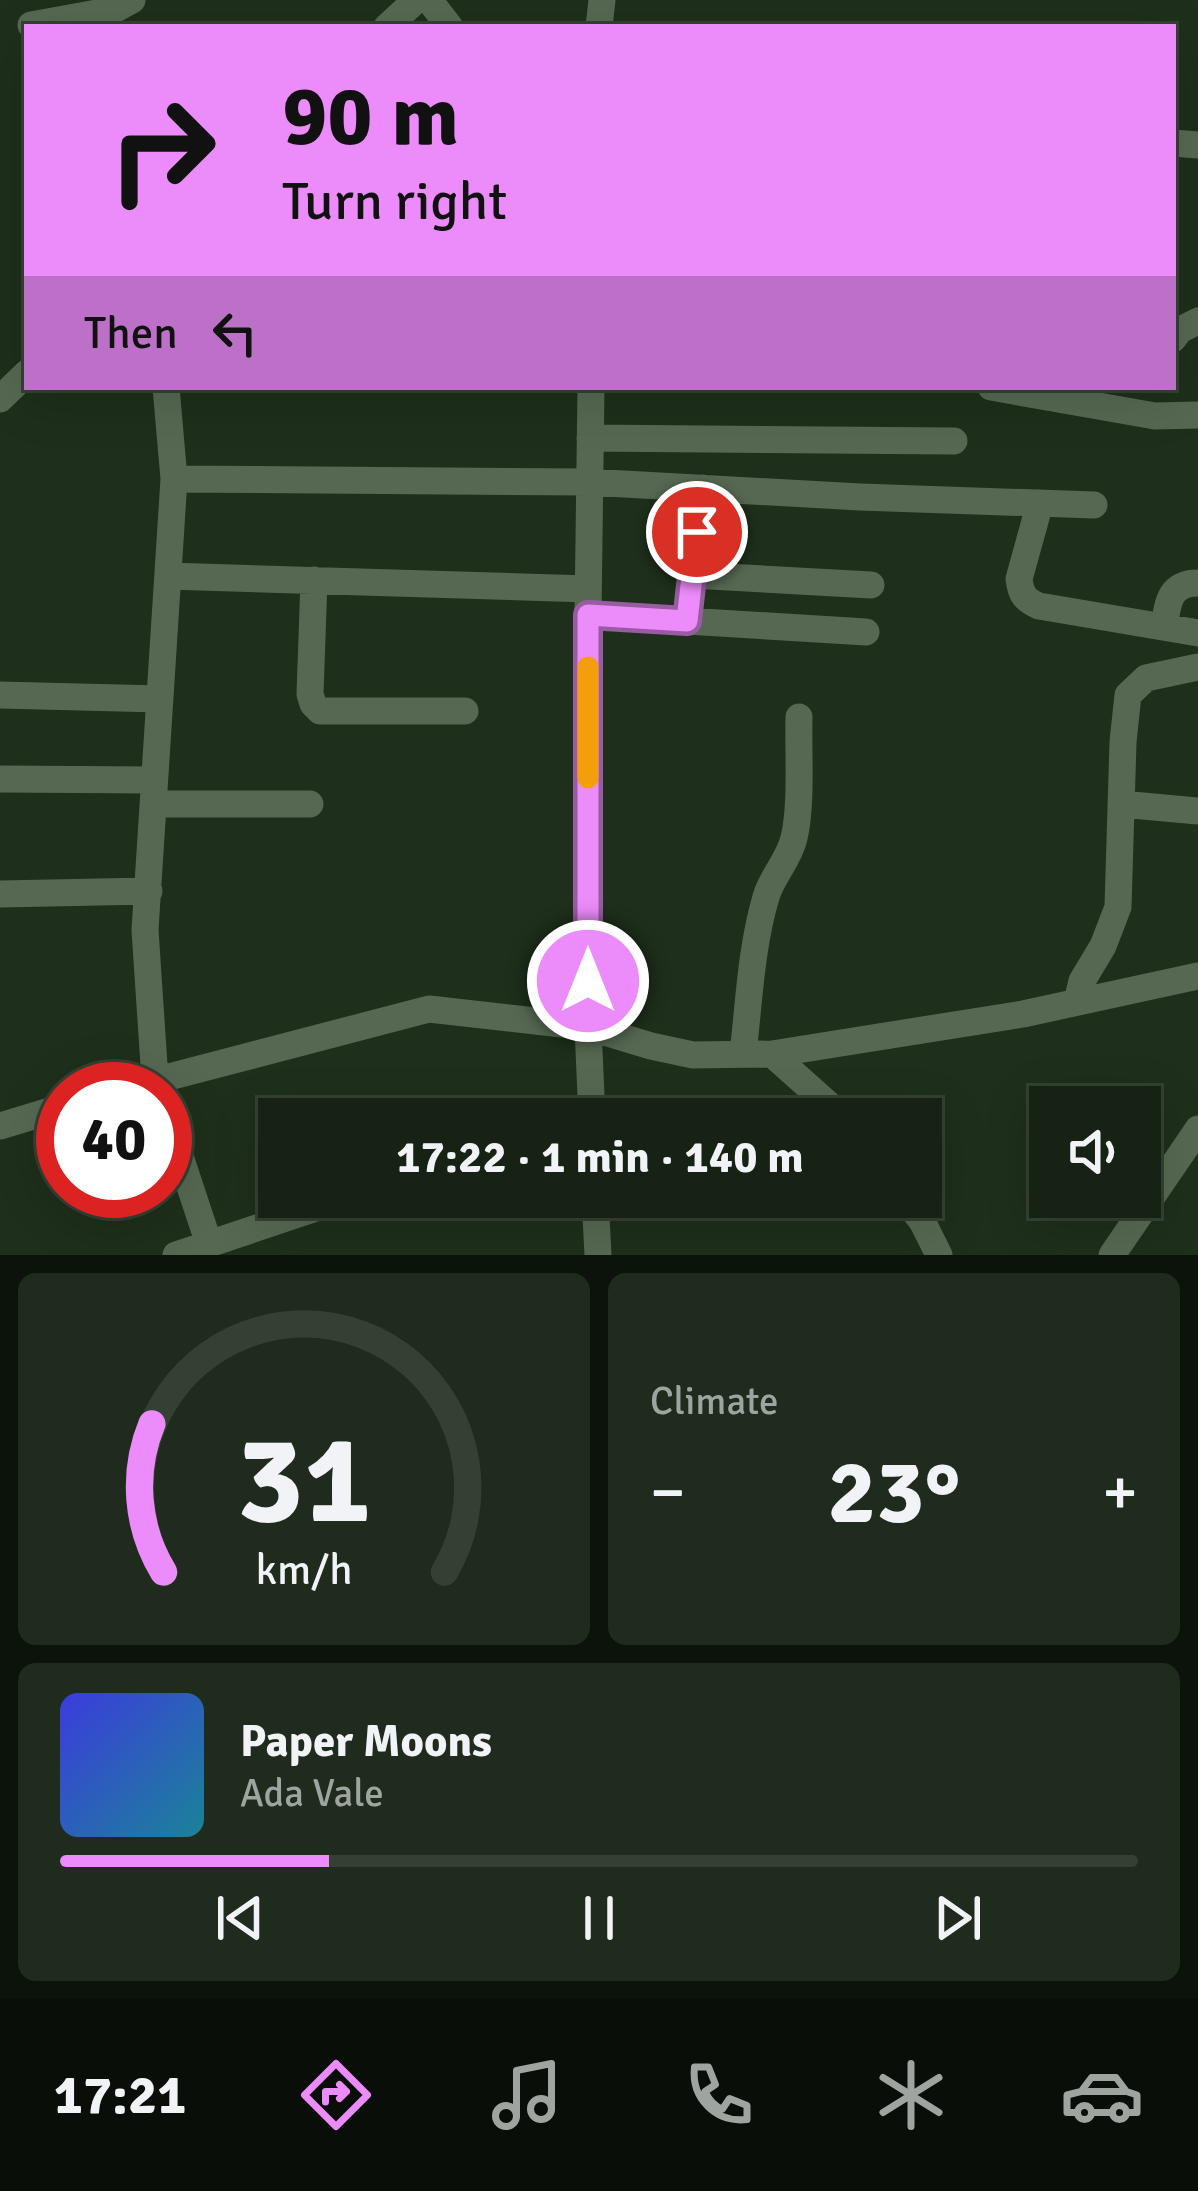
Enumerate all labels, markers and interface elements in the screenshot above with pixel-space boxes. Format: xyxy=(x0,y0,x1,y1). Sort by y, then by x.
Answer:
text: 90 m xyxy=(282,65,459,169)
icon: right xyxy=(84,72,240,228)
text: Turn right xyxy=(282,168,507,235)
icon: left xyxy=(202,300,268,366)
text: Then xyxy=(84,306,178,361)
pin xyxy=(646,481,748,583)
icon: arrive xyxy=(664,499,730,565)
position arrow xyxy=(525,918,651,1044)
speed limit sign: 40 xyxy=(36,1062,192,1218)
map controls xyxy=(1029,1086,1161,1218)
button: sound xyxy=(1029,1086,1161,1218)
text: 17:22 · 1 min · 140 m xyxy=(396,1130,804,1185)
text: Climate xyxy=(650,1377,779,1425)
text: 31 xyxy=(237,1404,371,1557)
text: 23° xyxy=(827,1437,961,1548)
text: − xyxy=(650,1452,686,1533)
text: + xyxy=(1102,1452,1138,1533)
text: km/h xyxy=(255,1544,353,1597)
text: Paper Moons xyxy=(240,1714,492,1769)
text: Ada Vale xyxy=(240,1769,384,1817)
icon: previous xyxy=(207,1885,273,1951)
icon: pause xyxy=(566,1885,632,1951)
icon: next xyxy=(925,1885,991,1951)
icon: directions xyxy=(294,2053,378,2137)
icon: music xyxy=(485,2053,569,2137)
icon: phone xyxy=(677,2053,761,2137)
icon: climate xyxy=(869,2053,953,2137)
icon: car xyxy=(1060,2053,1144,2137)
text: 17:21 xyxy=(54,2062,186,2129)

